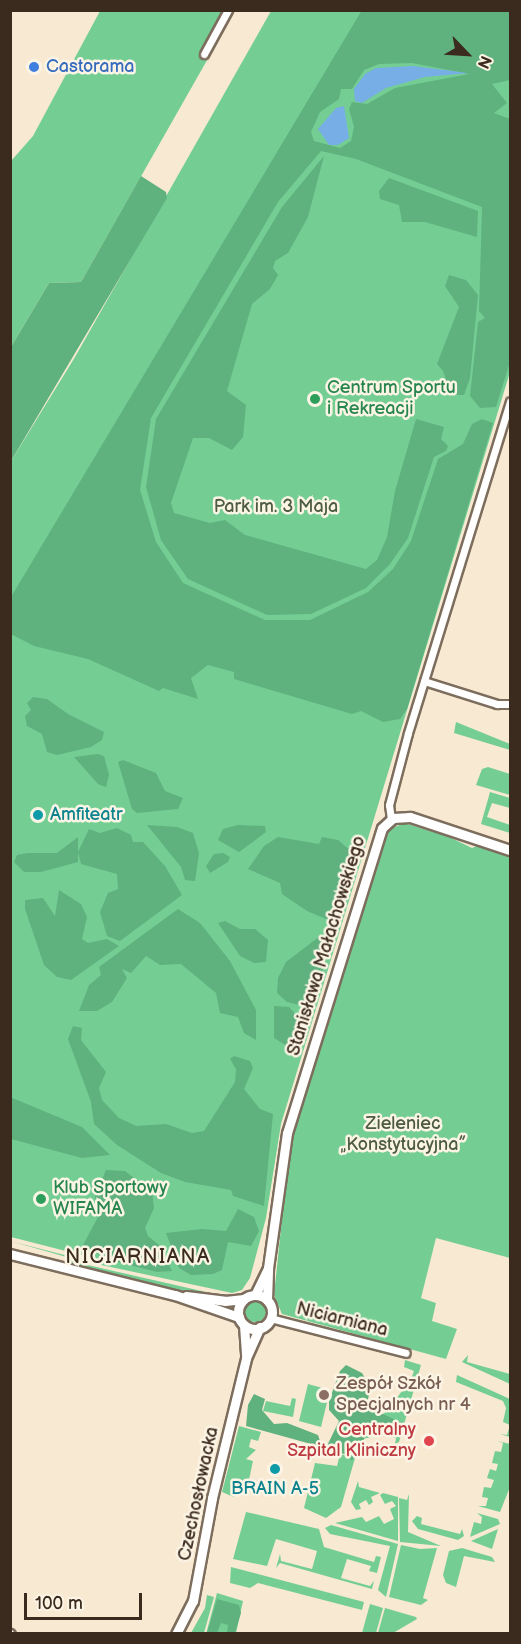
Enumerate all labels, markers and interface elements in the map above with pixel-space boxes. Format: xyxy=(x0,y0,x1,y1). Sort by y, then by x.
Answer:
north arrow xyxy=(437,24,497,84)
text: N xyxy=(473,52,495,71)
place label: Castorama xyxy=(46,56,135,78)
marker: Castorama xyxy=(27,60,41,74)
place label: Centrum Sportu i Rekreacji xyxy=(327,378,456,420)
marker: Centrum Sportu i Rekreacji xyxy=(308,392,322,406)
park label: Park im. 3 Maja xyxy=(214,496,338,518)
place label: Amfiteatr xyxy=(50,804,123,826)
marker: Amfiteatr xyxy=(31,808,45,822)
street label: Stanisława Małachowskiego xyxy=(283,834,371,1058)
park label: Zieleniec „Konstytucyjna” xyxy=(340,1114,466,1156)
place label: Klub Sportowy WIFAMA xyxy=(53,1178,168,1220)
marker: Klub Sportowy WIFAMA xyxy=(34,1192,48,1206)
district label: NICIARNIANA xyxy=(65,1245,211,1269)
street label: Niciarniana xyxy=(294,1298,390,1342)
place label: Zespół Szkół Specjalnych nr 4 xyxy=(336,1374,471,1416)
marker: Zespół Szkół Specjalnych nr 4 xyxy=(317,1388,331,1402)
place label: Centralny Szpital Kliniczny xyxy=(287,1420,416,1462)
street label: Czechosłowacka xyxy=(174,1425,224,1563)
marker: Centralny Szpital Kliniczny xyxy=(420,1432,438,1450)
marker: BRAIN A-5 xyxy=(268,1462,282,1476)
place label: BRAIN A-5 xyxy=(231,1478,319,1500)
scale bar xyxy=(27,1581,146,1619)
text: 100 m xyxy=(35,1593,83,1614)

